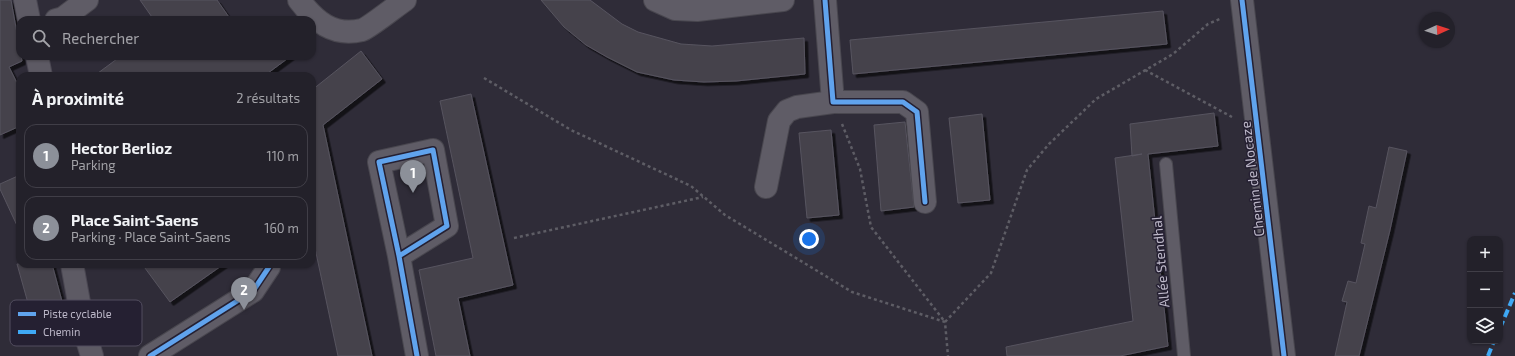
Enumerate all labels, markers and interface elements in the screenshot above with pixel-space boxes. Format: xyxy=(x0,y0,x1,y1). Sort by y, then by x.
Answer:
north arrow xyxy=(1419,12,1455,48)
search box xyxy=(16,16,316,60)
icon: search xyxy=(30,27,52,49)
text: Rechercher xyxy=(62,29,139,47)
text: À proximité xyxy=(32,88,124,108)
text: 2 résultats xyxy=(236,90,300,106)
street label: Chemin de Nocaze xyxy=(1236,120,1268,238)
text: Hector Berlioz xyxy=(71,139,172,157)
text: 1 xyxy=(43,148,49,164)
text: 110 m xyxy=(267,148,299,164)
text: Parking xyxy=(71,157,116,173)
pin: 1 xyxy=(400,160,426,193)
text: Place Saint-Saens xyxy=(71,211,199,229)
street label: Allée Stendhal xyxy=(1147,215,1172,309)
text: 2 xyxy=(42,220,50,236)
text: 160 m xyxy=(264,220,299,236)
text: Parking · Place Saint-Saens xyxy=(71,229,231,245)
your location xyxy=(799,229,819,249)
map controls xyxy=(1467,236,1503,344)
button: + xyxy=(1467,236,1503,272)
button: − xyxy=(1467,272,1503,308)
pin: 2 xyxy=(231,277,257,310)
legend xyxy=(10,300,142,346)
text: Piste cyclable xyxy=(43,307,112,320)
button: layers xyxy=(1467,308,1503,344)
text: Chemin xyxy=(43,325,80,338)

